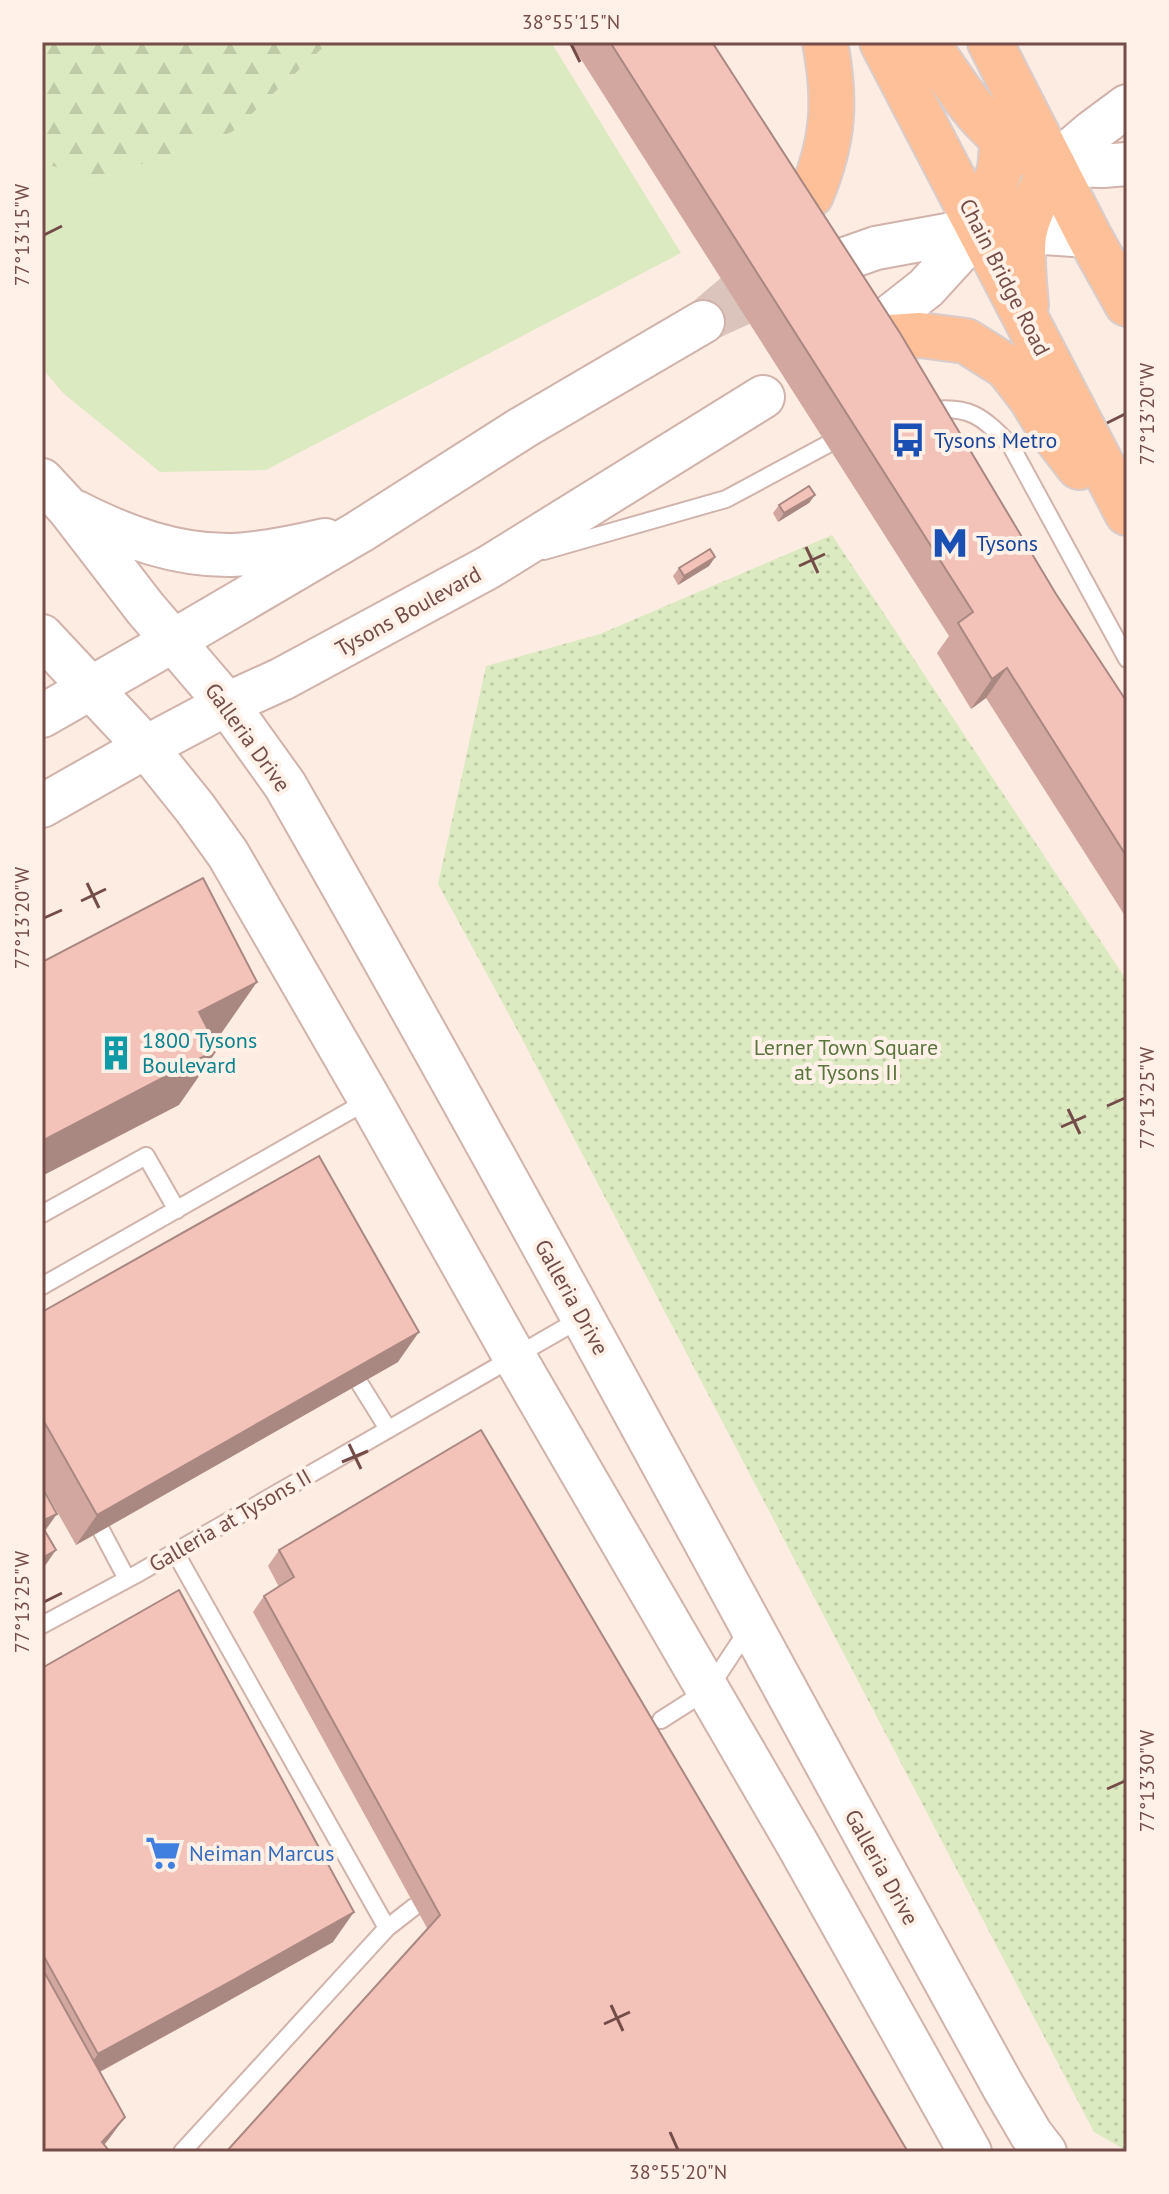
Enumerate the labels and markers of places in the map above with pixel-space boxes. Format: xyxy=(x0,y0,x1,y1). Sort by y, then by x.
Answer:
bus stop icon: Tysons Metro xyxy=(889,421,927,459)
place label: Tysons Metro xyxy=(934,426,1057,454)
metro station icon: Tysons xyxy=(931,524,969,562)
place label: Tysons xyxy=(976,529,1038,557)
place label: 1800 Tysons Boulevard xyxy=(142,1026,257,1079)
building icon: 1800 Tysons Boulevard xyxy=(97,1034,135,1072)
supermarket icon: Neiman Marcus xyxy=(144,1834,182,1872)
place label: Neiman Marcus xyxy=(189,1839,334,1867)

